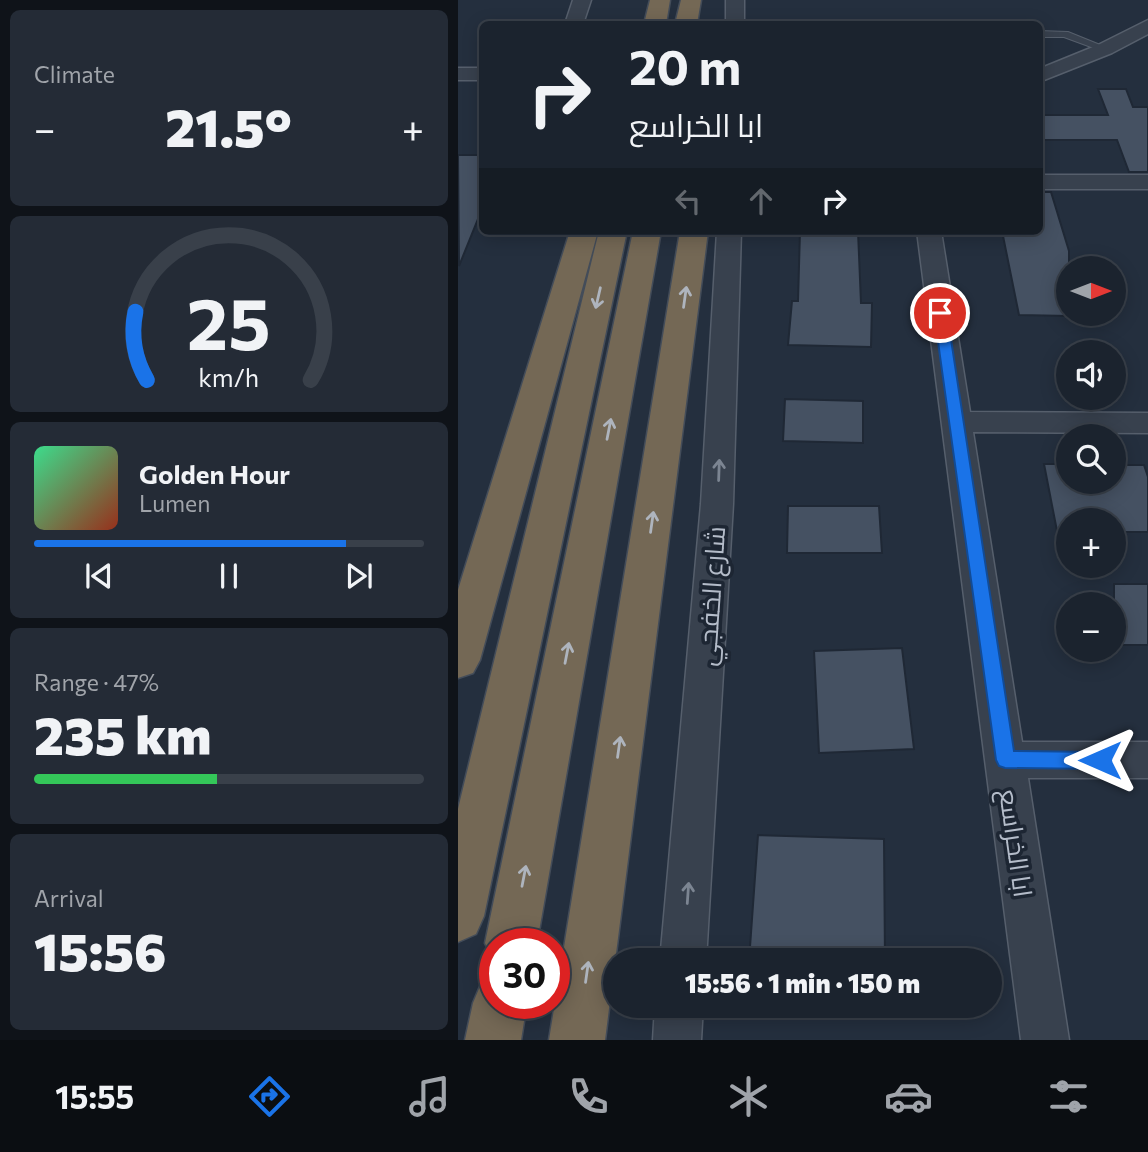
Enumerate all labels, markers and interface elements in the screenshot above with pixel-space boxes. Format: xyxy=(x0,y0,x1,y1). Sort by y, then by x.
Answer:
text: 20 m xyxy=(629,35,741,95)
icon: right xyxy=(514,49,605,140)
text: Climate xyxy=(34,60,115,88)
text: 21.5° xyxy=(165,94,292,158)
text: − xyxy=(34,104,56,151)
text: + xyxy=(402,104,424,151)
text: ابا الخراسع xyxy=(629,104,763,144)
icon: left xyxy=(669,182,707,220)
icon: ahead xyxy=(742,182,780,220)
icon: right xyxy=(815,182,853,220)
north arrow xyxy=(1056,256,1126,326)
map controls xyxy=(1056,256,1126,662)
text: 25 xyxy=(187,276,271,365)
pin xyxy=(910,283,970,343)
one-way arrow xyxy=(591,286,604,308)
one-way arrow xyxy=(678,286,691,309)
icon: arrive xyxy=(921,294,959,332)
button: sound xyxy=(1056,340,1126,410)
text: km/h xyxy=(199,362,259,392)
one-way arrow xyxy=(603,418,616,441)
button: search xyxy=(1056,424,1126,494)
text: Golden Hour xyxy=(139,458,290,489)
one-way arrow xyxy=(712,459,725,482)
text: Lumen xyxy=(139,489,210,517)
button: + xyxy=(1056,508,1126,578)
one-way arrow xyxy=(646,511,659,534)
street label: شارع الخفجي xyxy=(690,525,737,668)
icon: previous xyxy=(80,557,118,595)
icon: pause xyxy=(210,557,248,595)
icon: next xyxy=(340,557,378,595)
button: − xyxy=(1056,592,1126,662)
one-way arrow xyxy=(560,642,574,665)
text: Range · 47% xyxy=(34,668,159,696)
text: 235 km xyxy=(34,702,211,766)
position arrow xyxy=(1063,723,1137,797)
one-way arrow xyxy=(613,736,626,759)
street label: ابا الخراسع xyxy=(991,787,1040,900)
one-way arrow xyxy=(518,865,531,888)
one-way arrow xyxy=(682,882,695,904)
text: Arrival xyxy=(34,884,104,912)
text: 15:56 xyxy=(34,918,166,982)
speed limit sign: 30 xyxy=(479,928,570,1019)
one-way arrow xyxy=(581,962,594,984)
text: 15:56 · 1 min · 150 m xyxy=(685,967,920,998)
icon: directions xyxy=(245,1072,294,1121)
icon: music xyxy=(405,1072,454,1121)
icon: phone xyxy=(564,1072,613,1121)
icon: climate xyxy=(724,1072,773,1121)
icon: car xyxy=(884,1072,933,1121)
icon: filters xyxy=(1044,1072,1093,1121)
text: 15:55 xyxy=(55,1076,134,1116)

